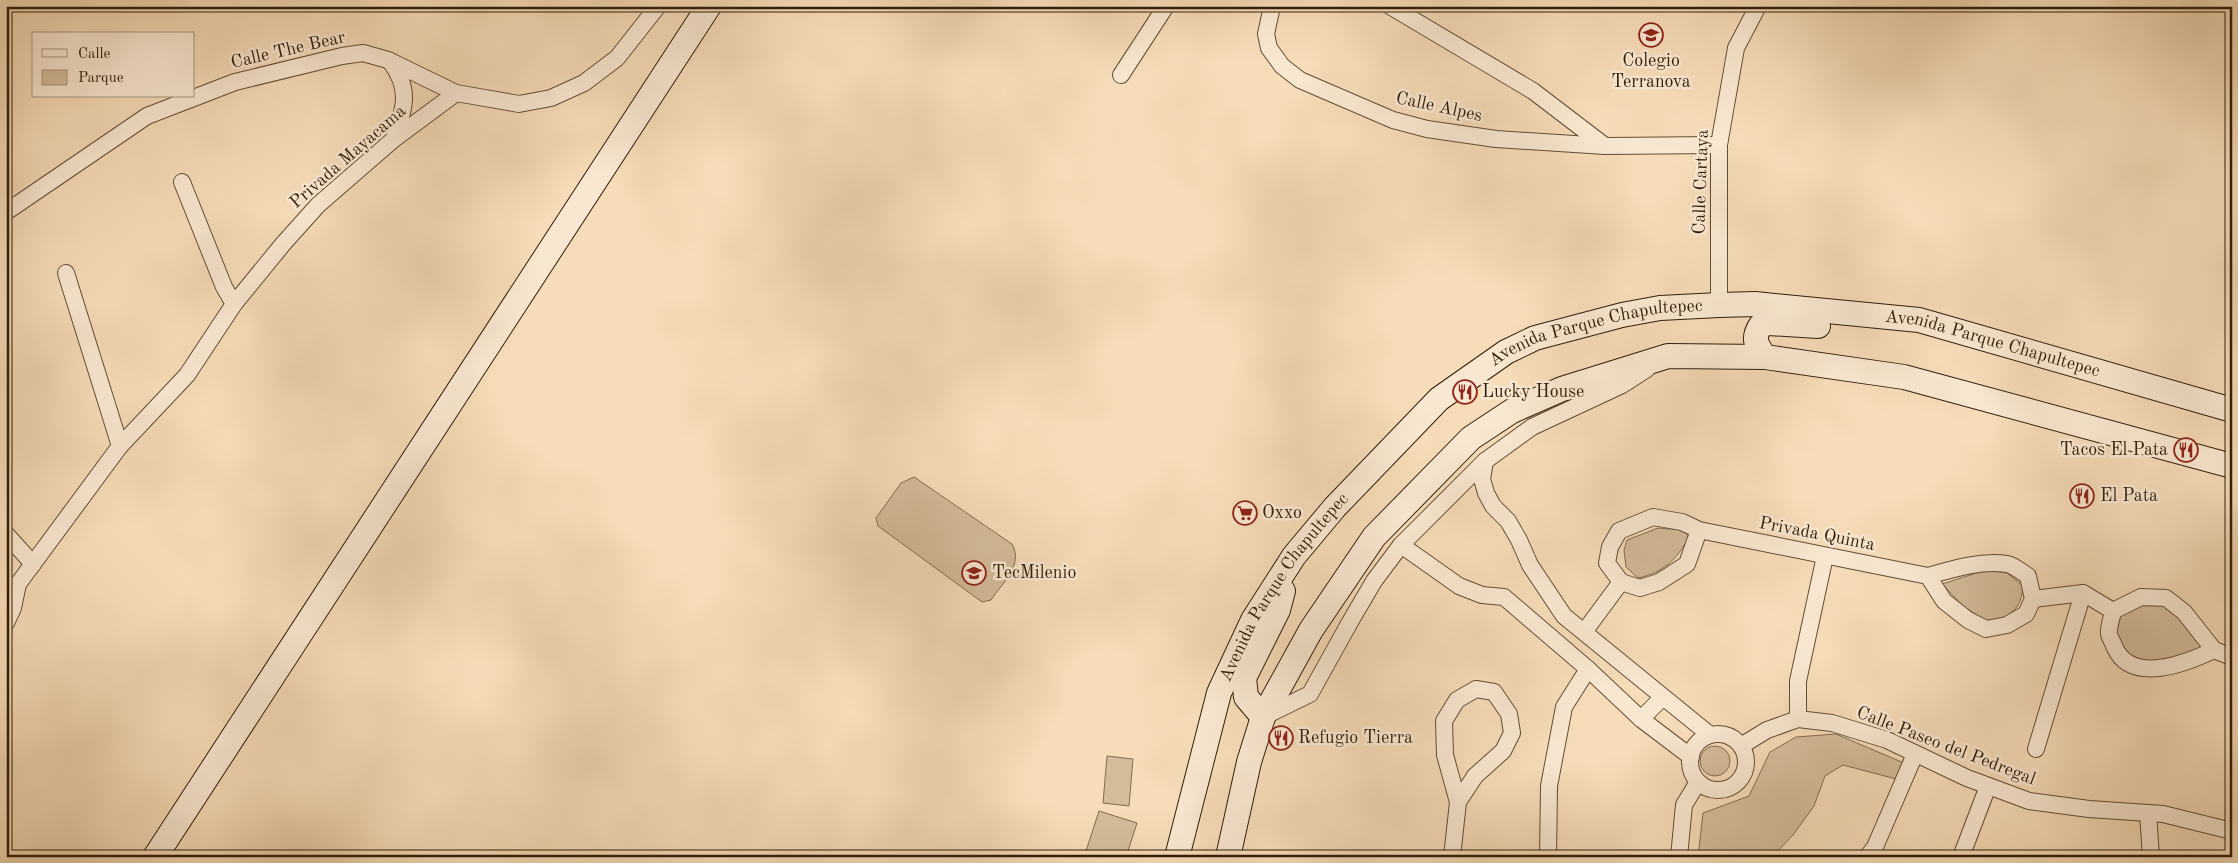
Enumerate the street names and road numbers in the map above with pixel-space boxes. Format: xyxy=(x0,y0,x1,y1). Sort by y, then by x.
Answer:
street label: Calle The Bear xyxy=(229,28,348,72)
street label: Calle Alpes xyxy=(1394,89,1484,125)
street label: Privada Mayacama xyxy=(287,102,410,212)
street label: Calle Cartaya xyxy=(1690,129,1712,235)
street label: Avenida Parque Chapultepec xyxy=(1486,297,1703,370)
street label: Avenida Parque Chapultepec xyxy=(1884,308,2102,381)
street label: Avenida Parque Chapultepec xyxy=(1217,490,1352,684)
street label: Privada Quinta xyxy=(1758,514,1877,554)
street label: Calle Paseo del Pedregal xyxy=(1854,704,2038,789)

